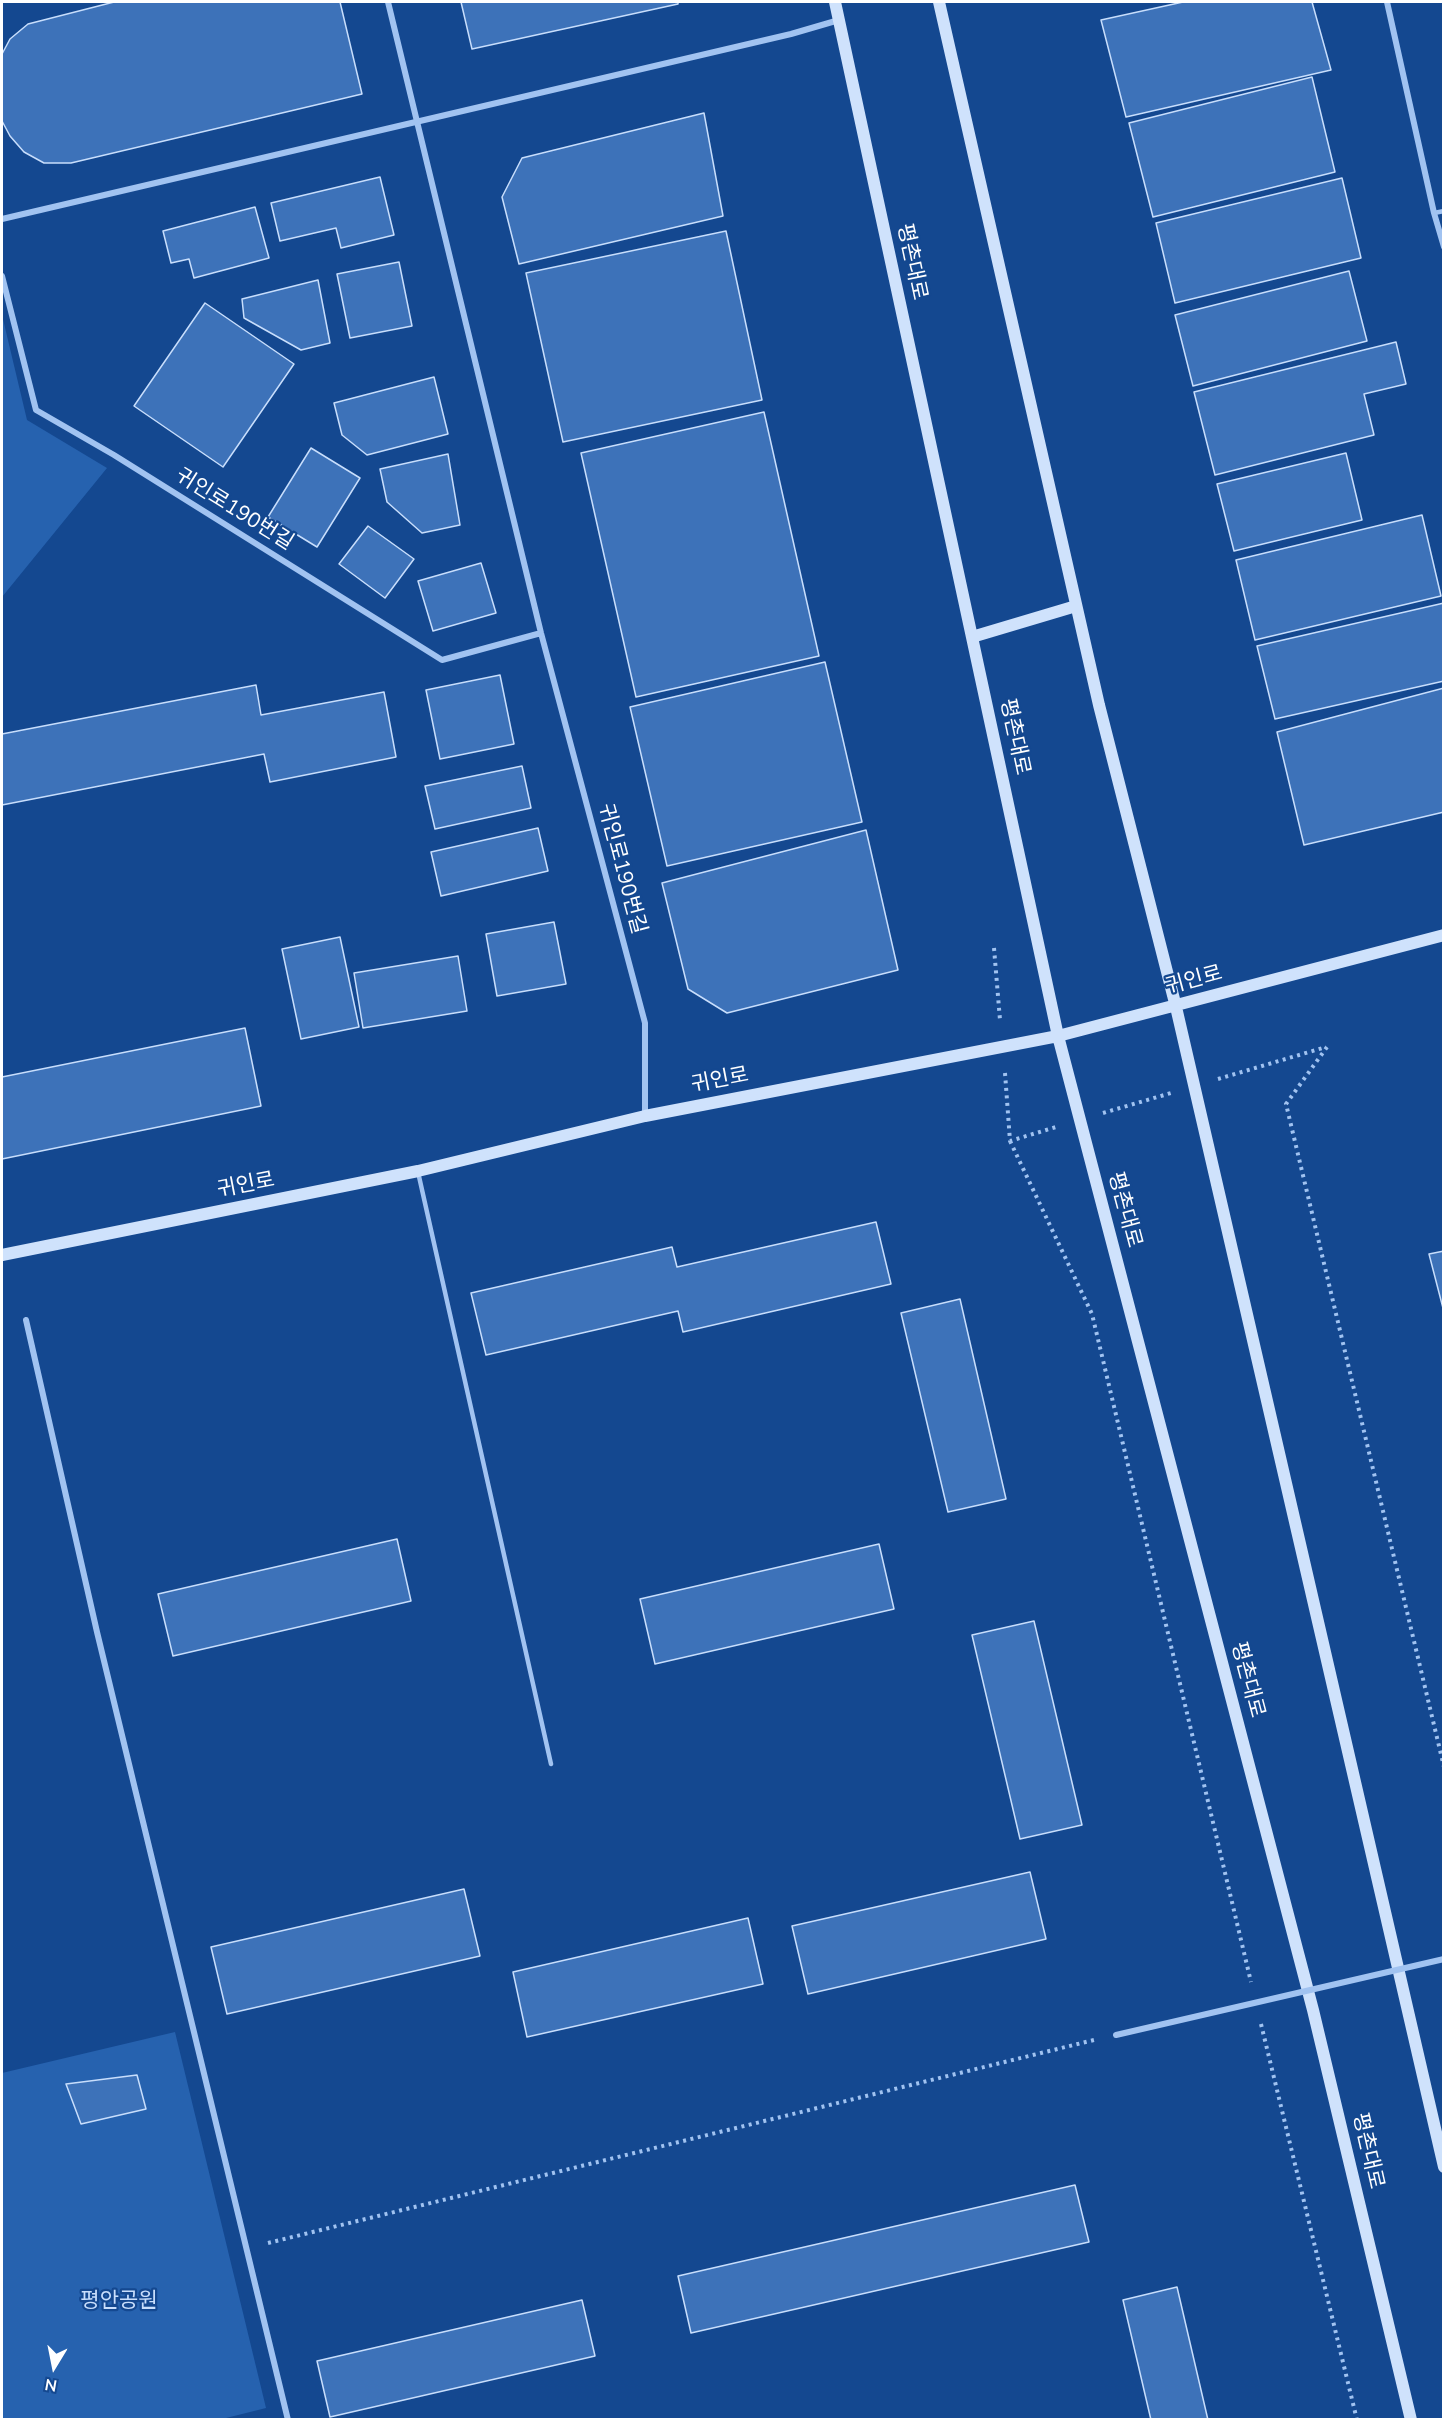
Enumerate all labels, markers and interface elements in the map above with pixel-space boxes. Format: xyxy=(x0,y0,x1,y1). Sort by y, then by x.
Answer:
street label: 평촌대로 xyxy=(891,222,931,302)
street label: 귀인로190번길 xyxy=(170,464,298,556)
street label: 평촌대로 xyxy=(994,697,1034,777)
street label: 귀인로190번길 xyxy=(591,801,651,937)
street label: 귀인로 xyxy=(1163,961,1225,1001)
street label: 귀인로 xyxy=(689,1063,751,1099)
street label: 귀인로 xyxy=(215,1168,277,1204)
street label: 평촌대로 xyxy=(1102,1169,1146,1251)
street label: 평촌대로 xyxy=(1225,1639,1269,1721)
street label: 평촌대로 xyxy=(1346,2111,1388,2191)
park label: 평안공원 xyxy=(80,2289,158,2315)
north arrow xyxy=(24,2337,84,2397)
text: N xyxy=(43,2373,59,2397)

